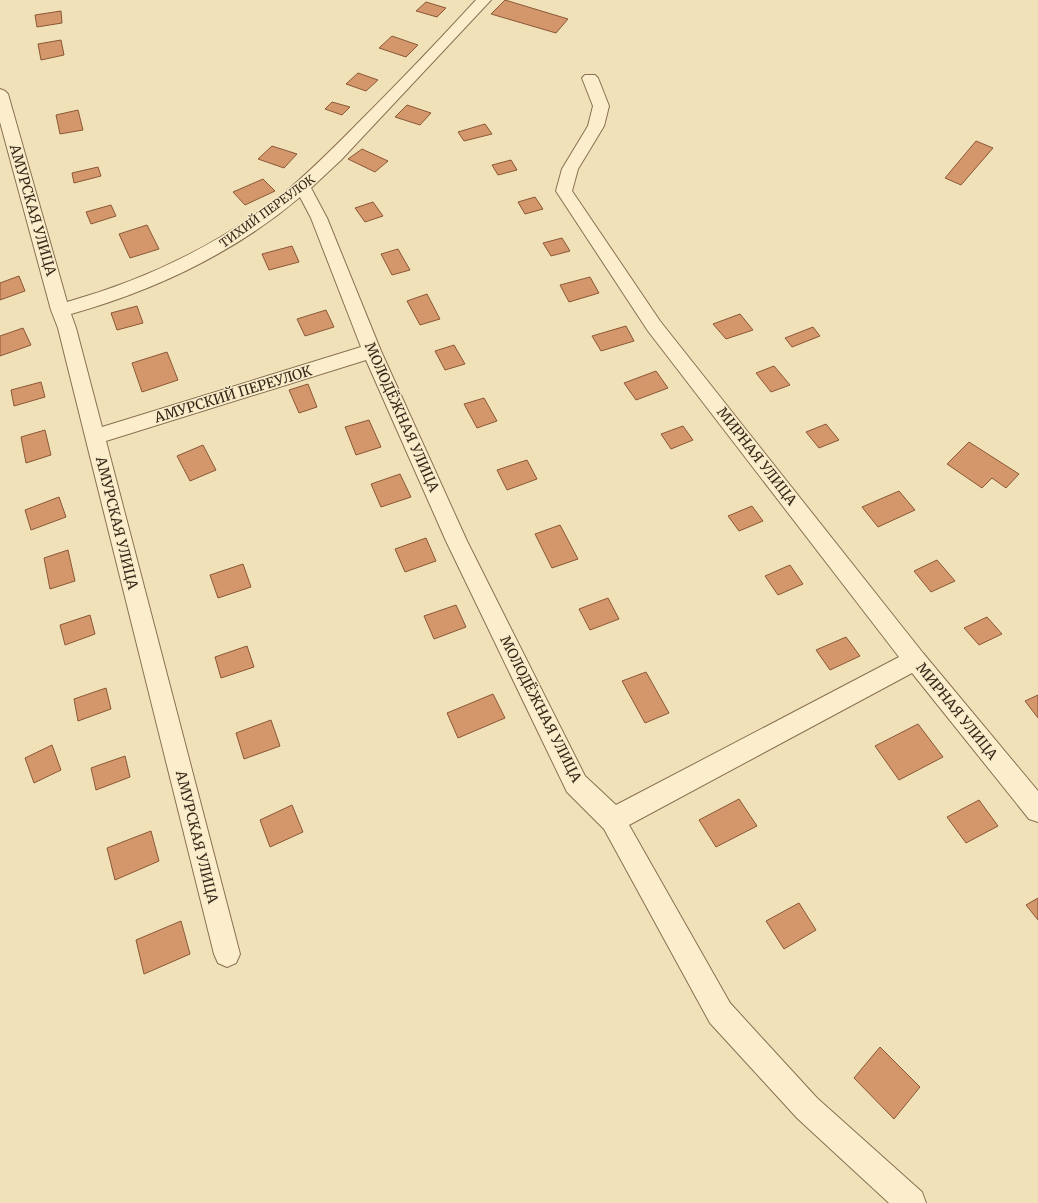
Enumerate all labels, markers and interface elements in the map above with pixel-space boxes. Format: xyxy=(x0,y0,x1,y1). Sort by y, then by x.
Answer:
street label: АМУРСКАЯ УЛИЦА xyxy=(5,141,60,278)
street label: ТИХИЙ ПЕРЕУЛОК xyxy=(216,171,318,251)
street label: МОЛОДЁЖНАЯ УЛИЦА xyxy=(361,339,443,495)
street label: АМУРСКИЙ ПЕРЕУЛОК xyxy=(151,361,314,427)
street label: МИРНАЯ УЛИЦА xyxy=(713,403,801,509)
street label: АМУРСКАЯ УЛИЦА xyxy=(92,454,142,591)
street label: МОЛОДЁЖНАЯ УЛИЦА xyxy=(496,633,586,785)
street label: МИРНАЯ УЛИЦА xyxy=(912,659,1002,763)
street label: АМУРСКАЯ УЛИЦА xyxy=(172,768,222,905)

